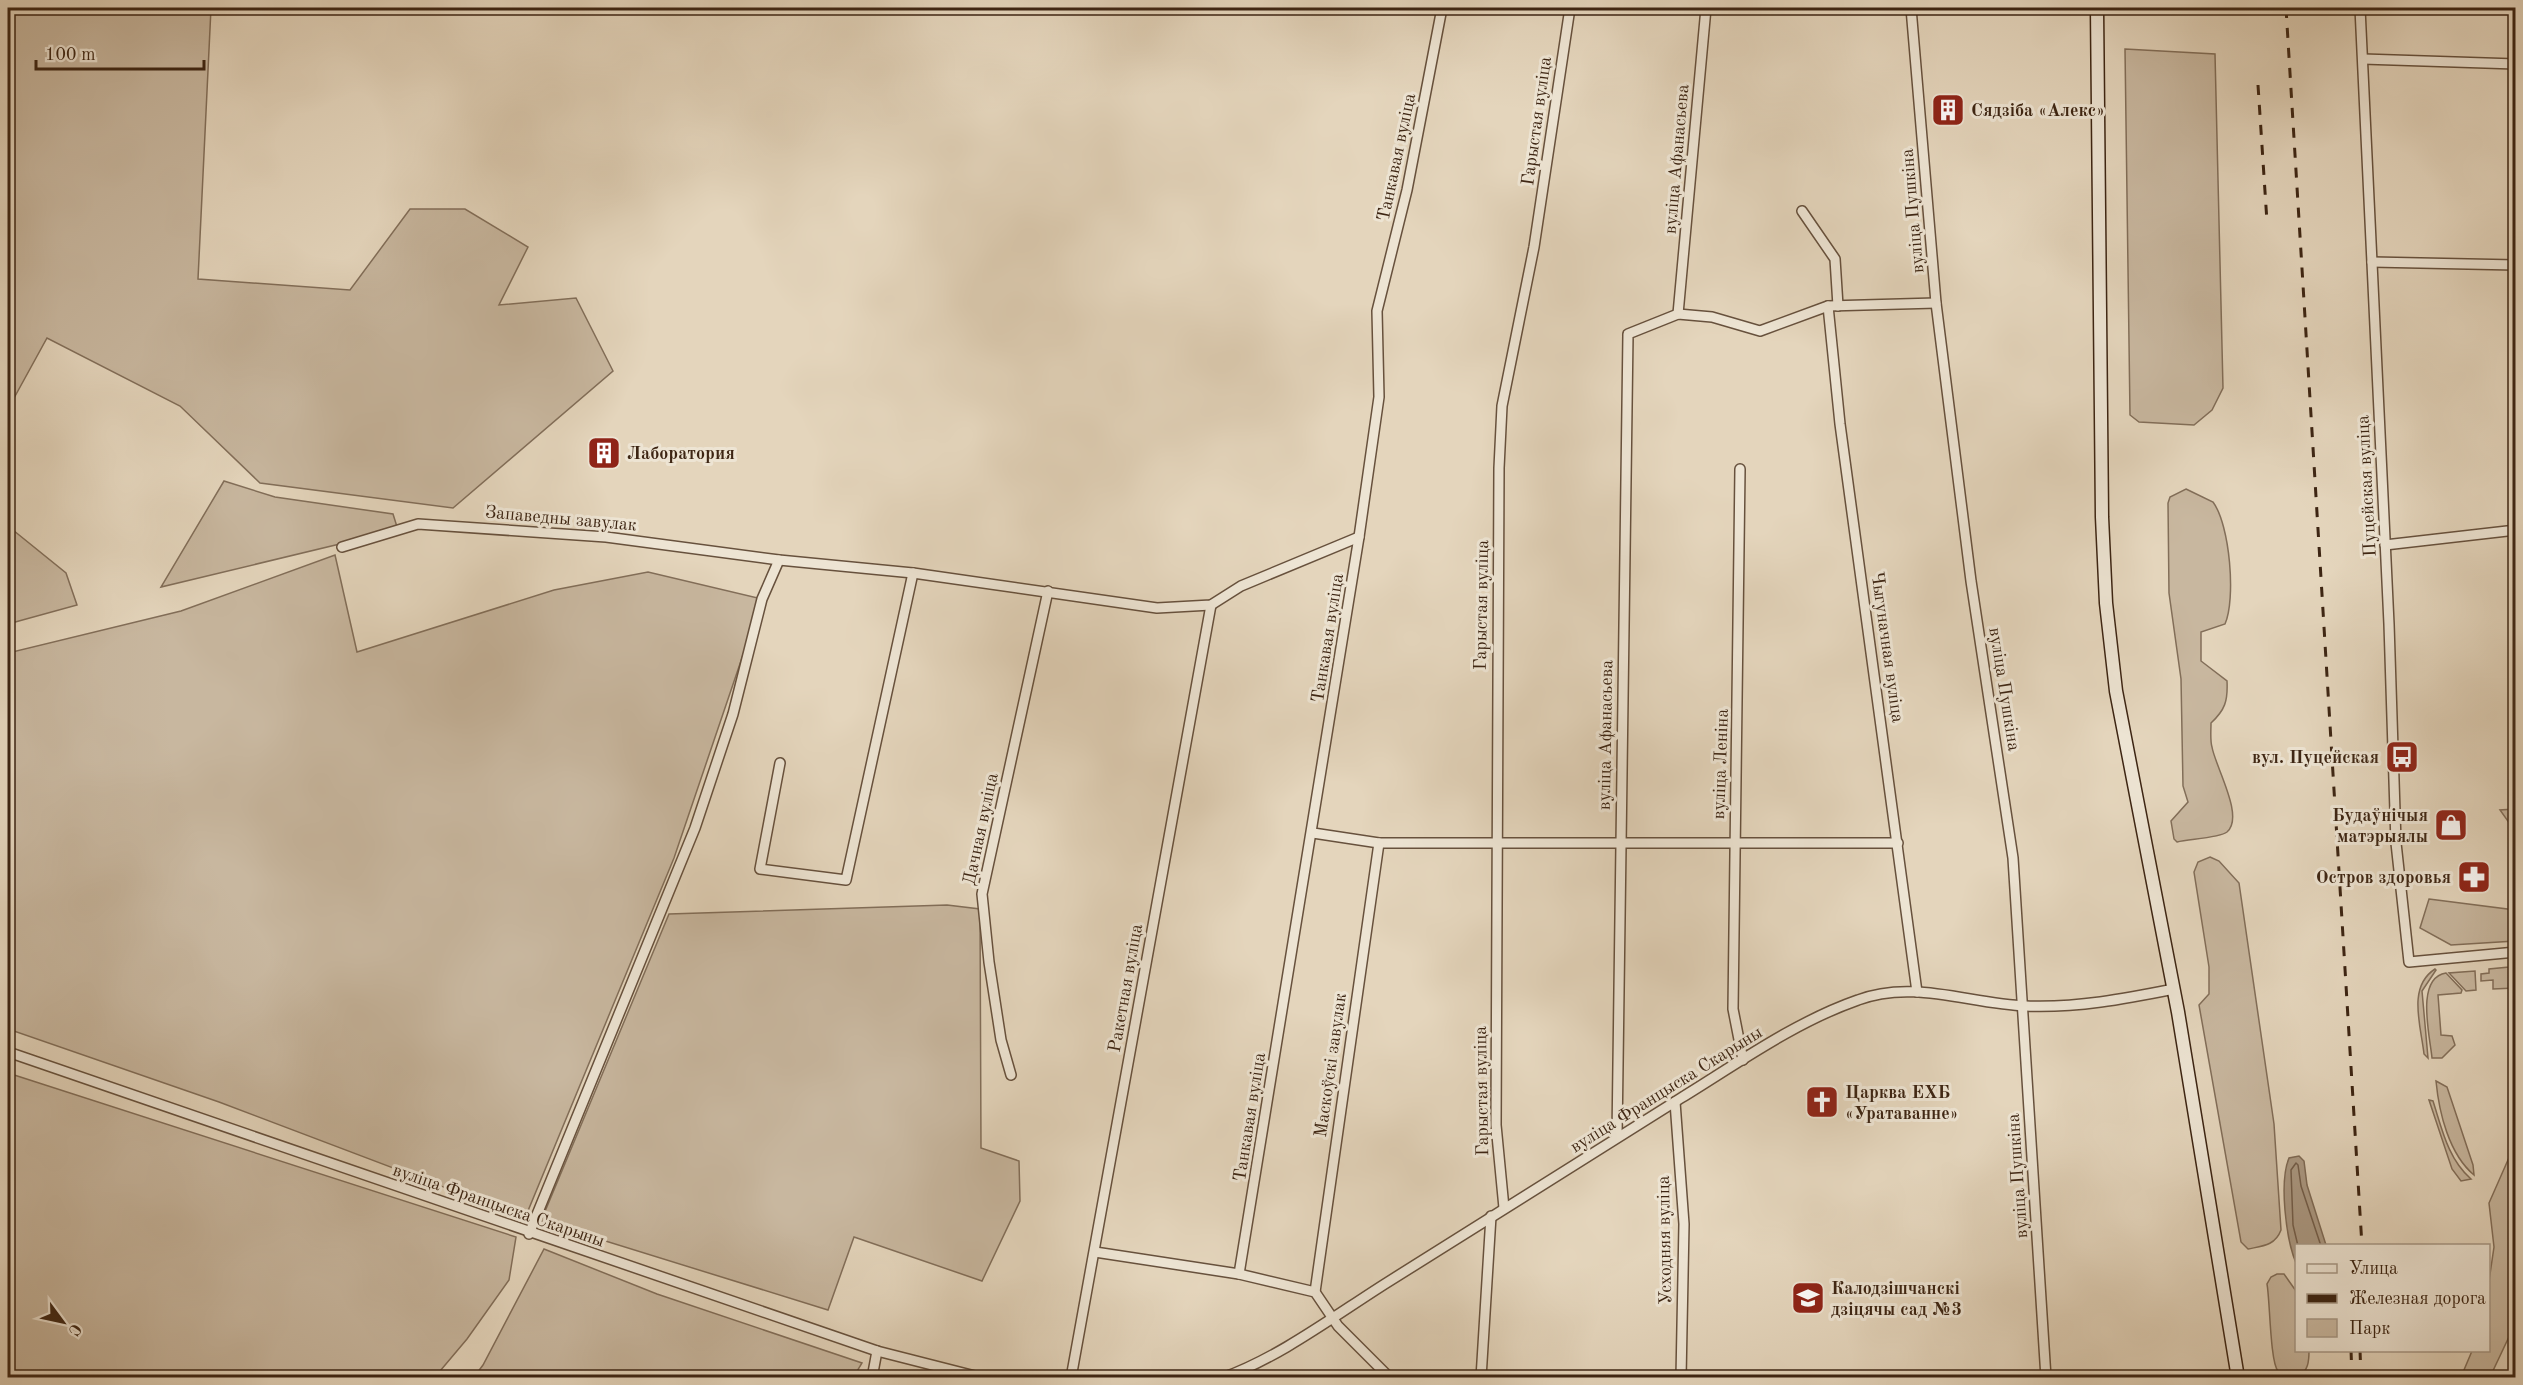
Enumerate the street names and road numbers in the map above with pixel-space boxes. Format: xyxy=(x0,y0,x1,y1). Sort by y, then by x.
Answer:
street label: Гарыстая вуліца xyxy=(1519,55,1555,187)
street label: вуліца Афанасьева xyxy=(1661,83,1694,235)
street label: Танкавая вуліца xyxy=(1375,91,1419,223)
street label: вуліца Пушкіна xyxy=(1899,148,1927,274)
street label: Пуцейская вуліца xyxy=(2354,415,2380,557)
street label: Запаведны завулак xyxy=(484,503,638,535)
street label: Гарыстая вуліца xyxy=(1472,540,1492,670)
street label: Чыгуначная вуліца xyxy=(1868,570,1907,724)
street label: Танкавая вуліца xyxy=(1309,572,1347,704)
street label: вуліца Пушкіна xyxy=(1985,626,2023,752)
street label: вуліца Афанасьева xyxy=(1596,660,1617,810)
street label: вуліца Леніна xyxy=(1710,708,1732,820)
street label: Дачная вуліца xyxy=(960,771,1002,887)
street label: Ракетная вуліца xyxy=(1106,923,1146,1054)
street label: Маскоўскі завулак xyxy=(1312,992,1350,1139)
street label: вуліца Францыска Скарыны xyxy=(1567,1023,1766,1156)
street label: Гарыстая вуліца xyxy=(1472,1026,1492,1156)
street label: Танкавая вуліца xyxy=(1231,1051,1269,1183)
street label: вуліца Пушкіна xyxy=(2005,1113,2031,1239)
street label: вуліца Францыска Скарыны xyxy=(390,1161,607,1251)
street label: Усходняя вуліца xyxy=(1655,1175,1675,1305)

